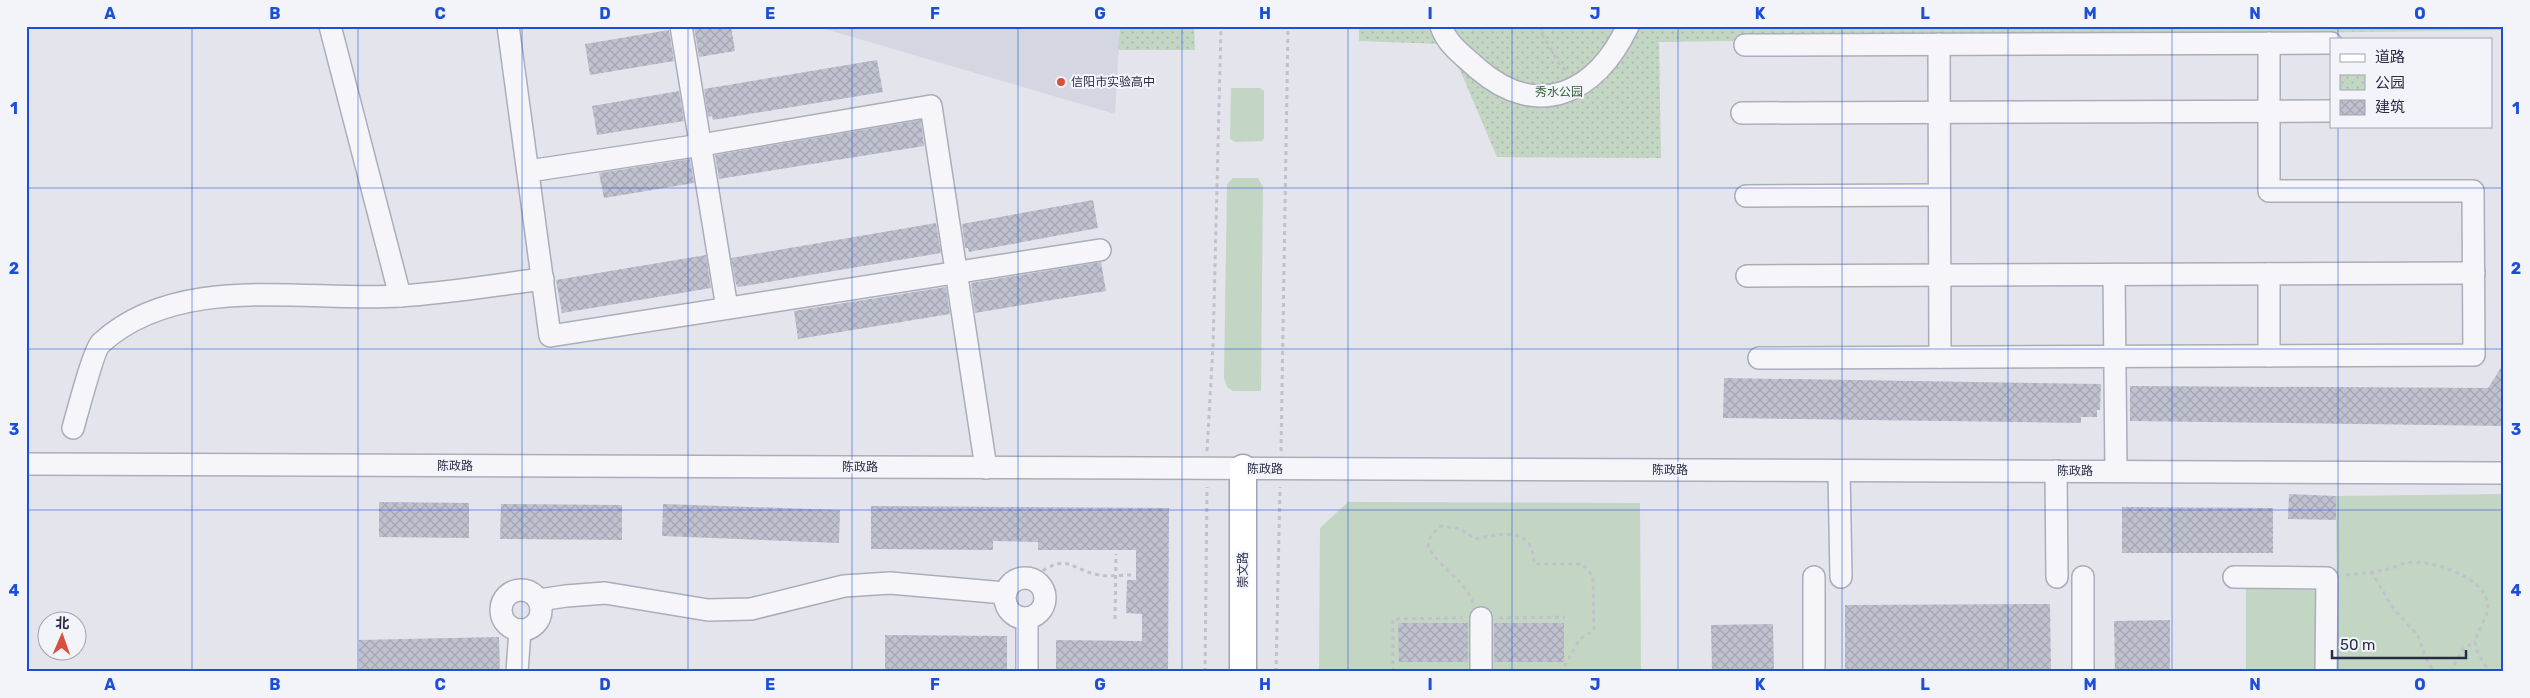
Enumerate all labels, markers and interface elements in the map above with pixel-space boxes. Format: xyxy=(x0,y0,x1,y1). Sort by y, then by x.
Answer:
text: A xyxy=(104,4,116,23)
text: B xyxy=(269,4,281,23)
text: C xyxy=(434,4,446,23)
text: D xyxy=(599,4,611,23)
text: E xyxy=(765,4,775,23)
text: F xyxy=(930,4,940,23)
text: G xyxy=(1094,4,1106,23)
text: H xyxy=(1259,4,1271,23)
text: I xyxy=(1427,4,1433,23)
text: J xyxy=(1590,4,1600,23)
text: K xyxy=(1755,4,1766,23)
text: L xyxy=(1920,4,1930,23)
text: M xyxy=(2083,4,2097,23)
text: N xyxy=(2249,4,2261,23)
text: O xyxy=(2414,4,2426,23)
legend xyxy=(2330,38,2492,128)
text: 道路 xyxy=(2375,48,2405,66)
text: 公园 xyxy=(2375,74,2405,92)
place label: 信阳市实验高中 xyxy=(1071,75,1155,89)
marker: 信阳市实验高中 xyxy=(1055,76,1067,88)
park label: 秀水公园 xyxy=(1535,85,1583,99)
text: 建筑 xyxy=(2375,98,2405,116)
text: 1 xyxy=(10,99,18,118)
text: 1 xyxy=(2512,99,2520,118)
text: 2 xyxy=(9,259,19,278)
text: 2 xyxy=(2511,259,2521,278)
text: 3 xyxy=(9,420,19,439)
text: 3 xyxy=(2511,420,2521,439)
street label: 陈政路 xyxy=(437,459,473,473)
street label: 陈政路 xyxy=(842,460,878,474)
street label: 陈政路 xyxy=(1247,462,1283,476)
street label: 陈政路 xyxy=(1652,463,1688,477)
street label: 陈政路 xyxy=(2057,464,2093,478)
street label: 崇文路 xyxy=(1236,552,1250,588)
text: 4 xyxy=(9,581,20,600)
text: 4 xyxy=(2511,581,2522,600)
north arrow xyxy=(38,610,88,660)
text: 北 xyxy=(55,615,70,632)
scale bar xyxy=(2332,628,2466,660)
text: 50 m xyxy=(2340,636,2375,654)
text: A xyxy=(104,675,116,694)
text: B xyxy=(269,675,281,694)
text: C xyxy=(434,675,446,694)
text: D xyxy=(599,675,611,694)
text: E xyxy=(765,675,775,694)
text: F xyxy=(930,675,940,694)
text: G xyxy=(1094,675,1106,694)
text: H xyxy=(1259,675,1271,694)
text: I xyxy=(1427,675,1433,694)
text: J xyxy=(1590,675,1600,694)
text: K xyxy=(1755,675,1766,694)
text: L xyxy=(1920,675,1930,694)
text: M xyxy=(2083,675,2097,694)
text: N xyxy=(2249,675,2261,694)
text: O xyxy=(2414,675,2426,694)

